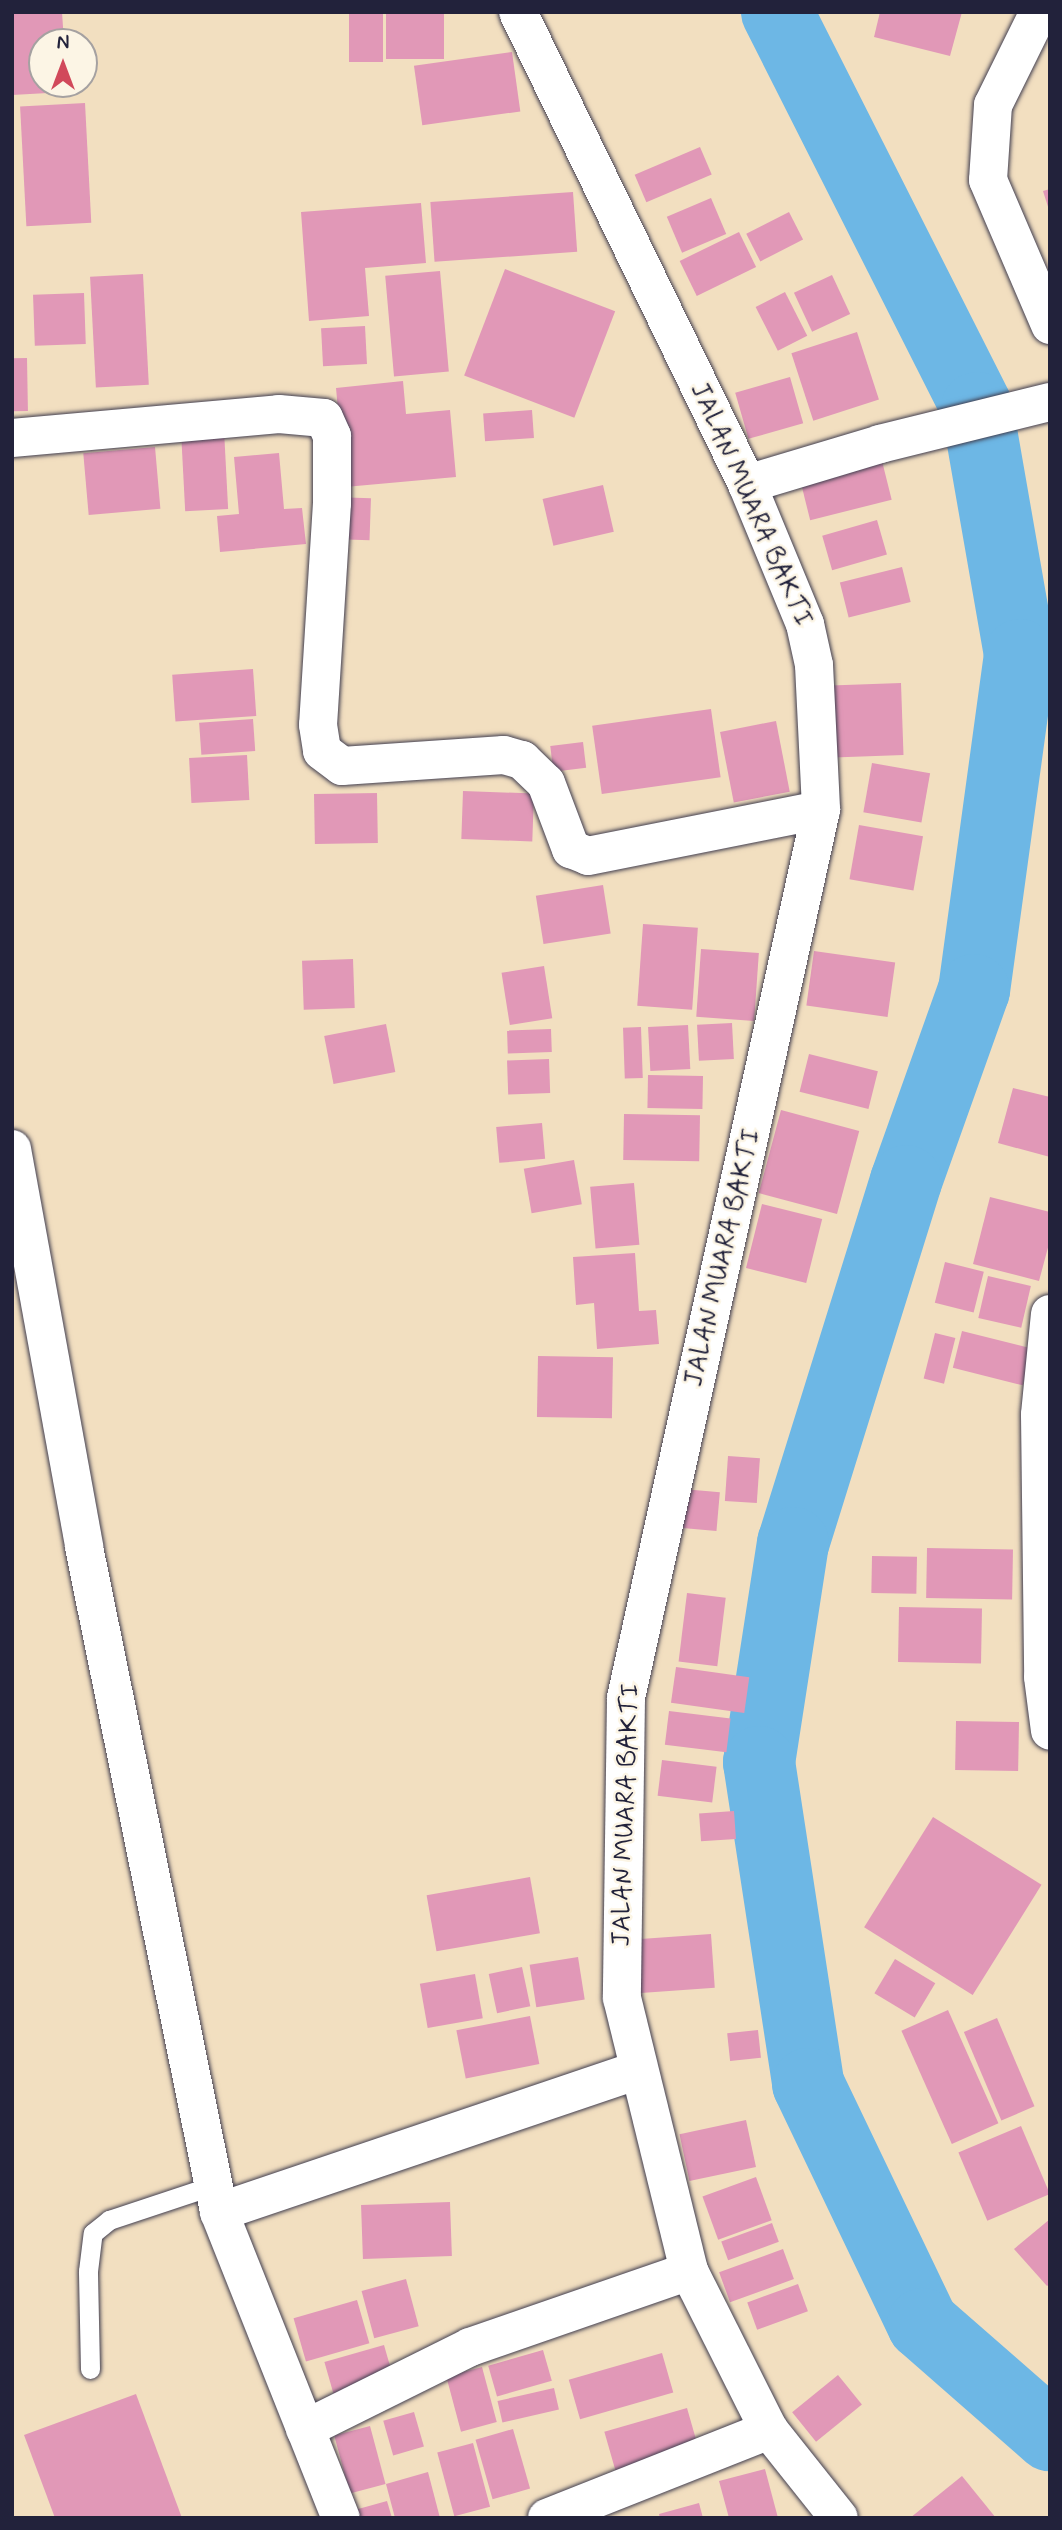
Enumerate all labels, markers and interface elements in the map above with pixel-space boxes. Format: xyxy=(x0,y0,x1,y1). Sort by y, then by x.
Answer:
north arrow xyxy=(28,28,98,98)
text: N xyxy=(57,31,69,56)
street label: JALAN MUARA BAKTI xyxy=(682,378,818,632)
street label: JALAN MUARA BAKTI xyxy=(679,1126,769,1390)
street label: JALAN MUARA BAKTI xyxy=(607,1683,647,1947)

